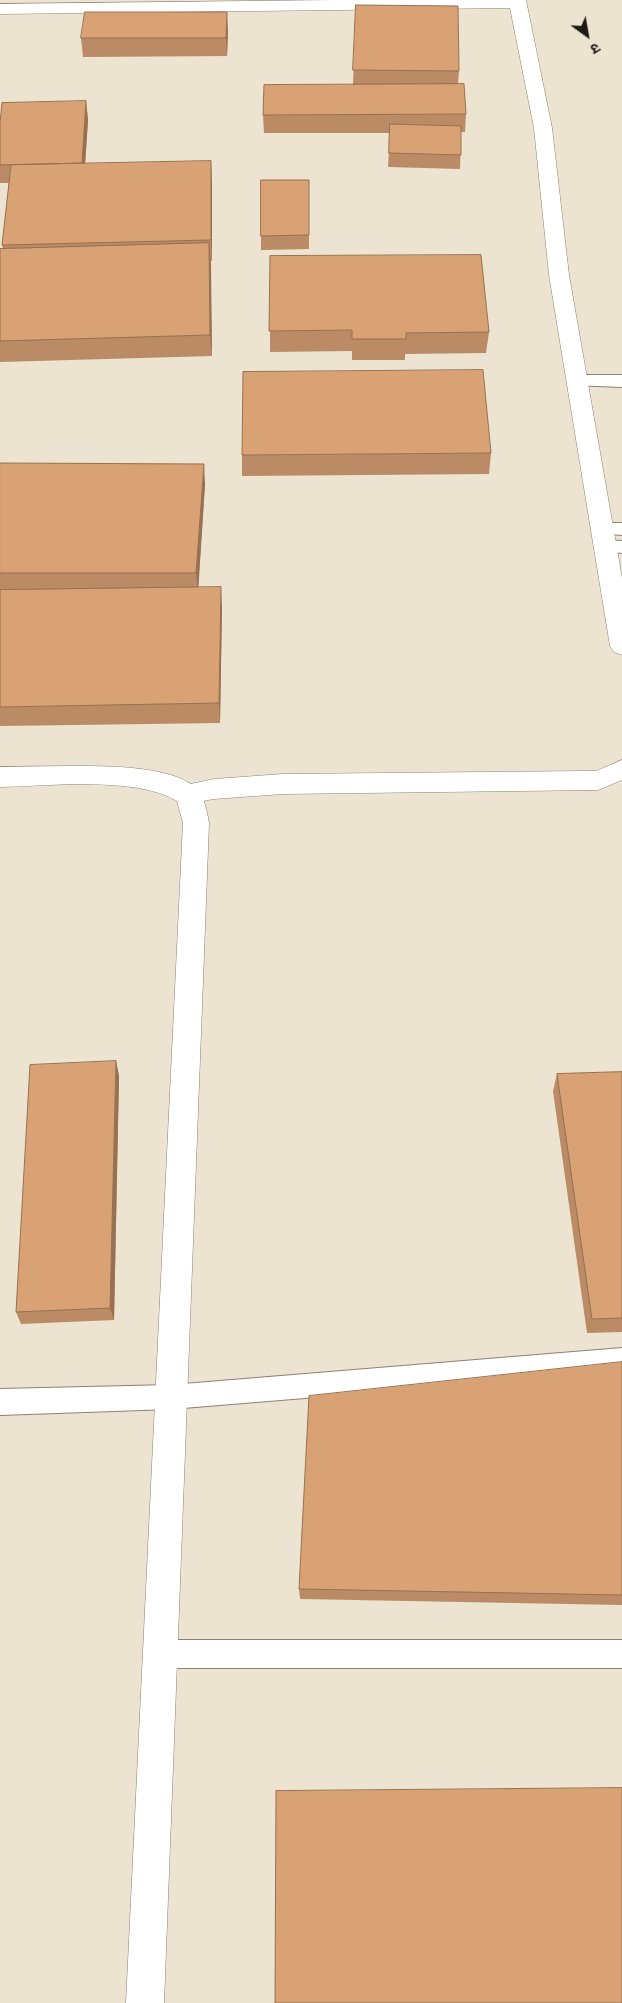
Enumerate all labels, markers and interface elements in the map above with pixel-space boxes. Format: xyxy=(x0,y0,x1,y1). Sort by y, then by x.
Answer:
north arrow xyxy=(562,10,612,60)
text: उ xyxy=(587,39,603,58)

